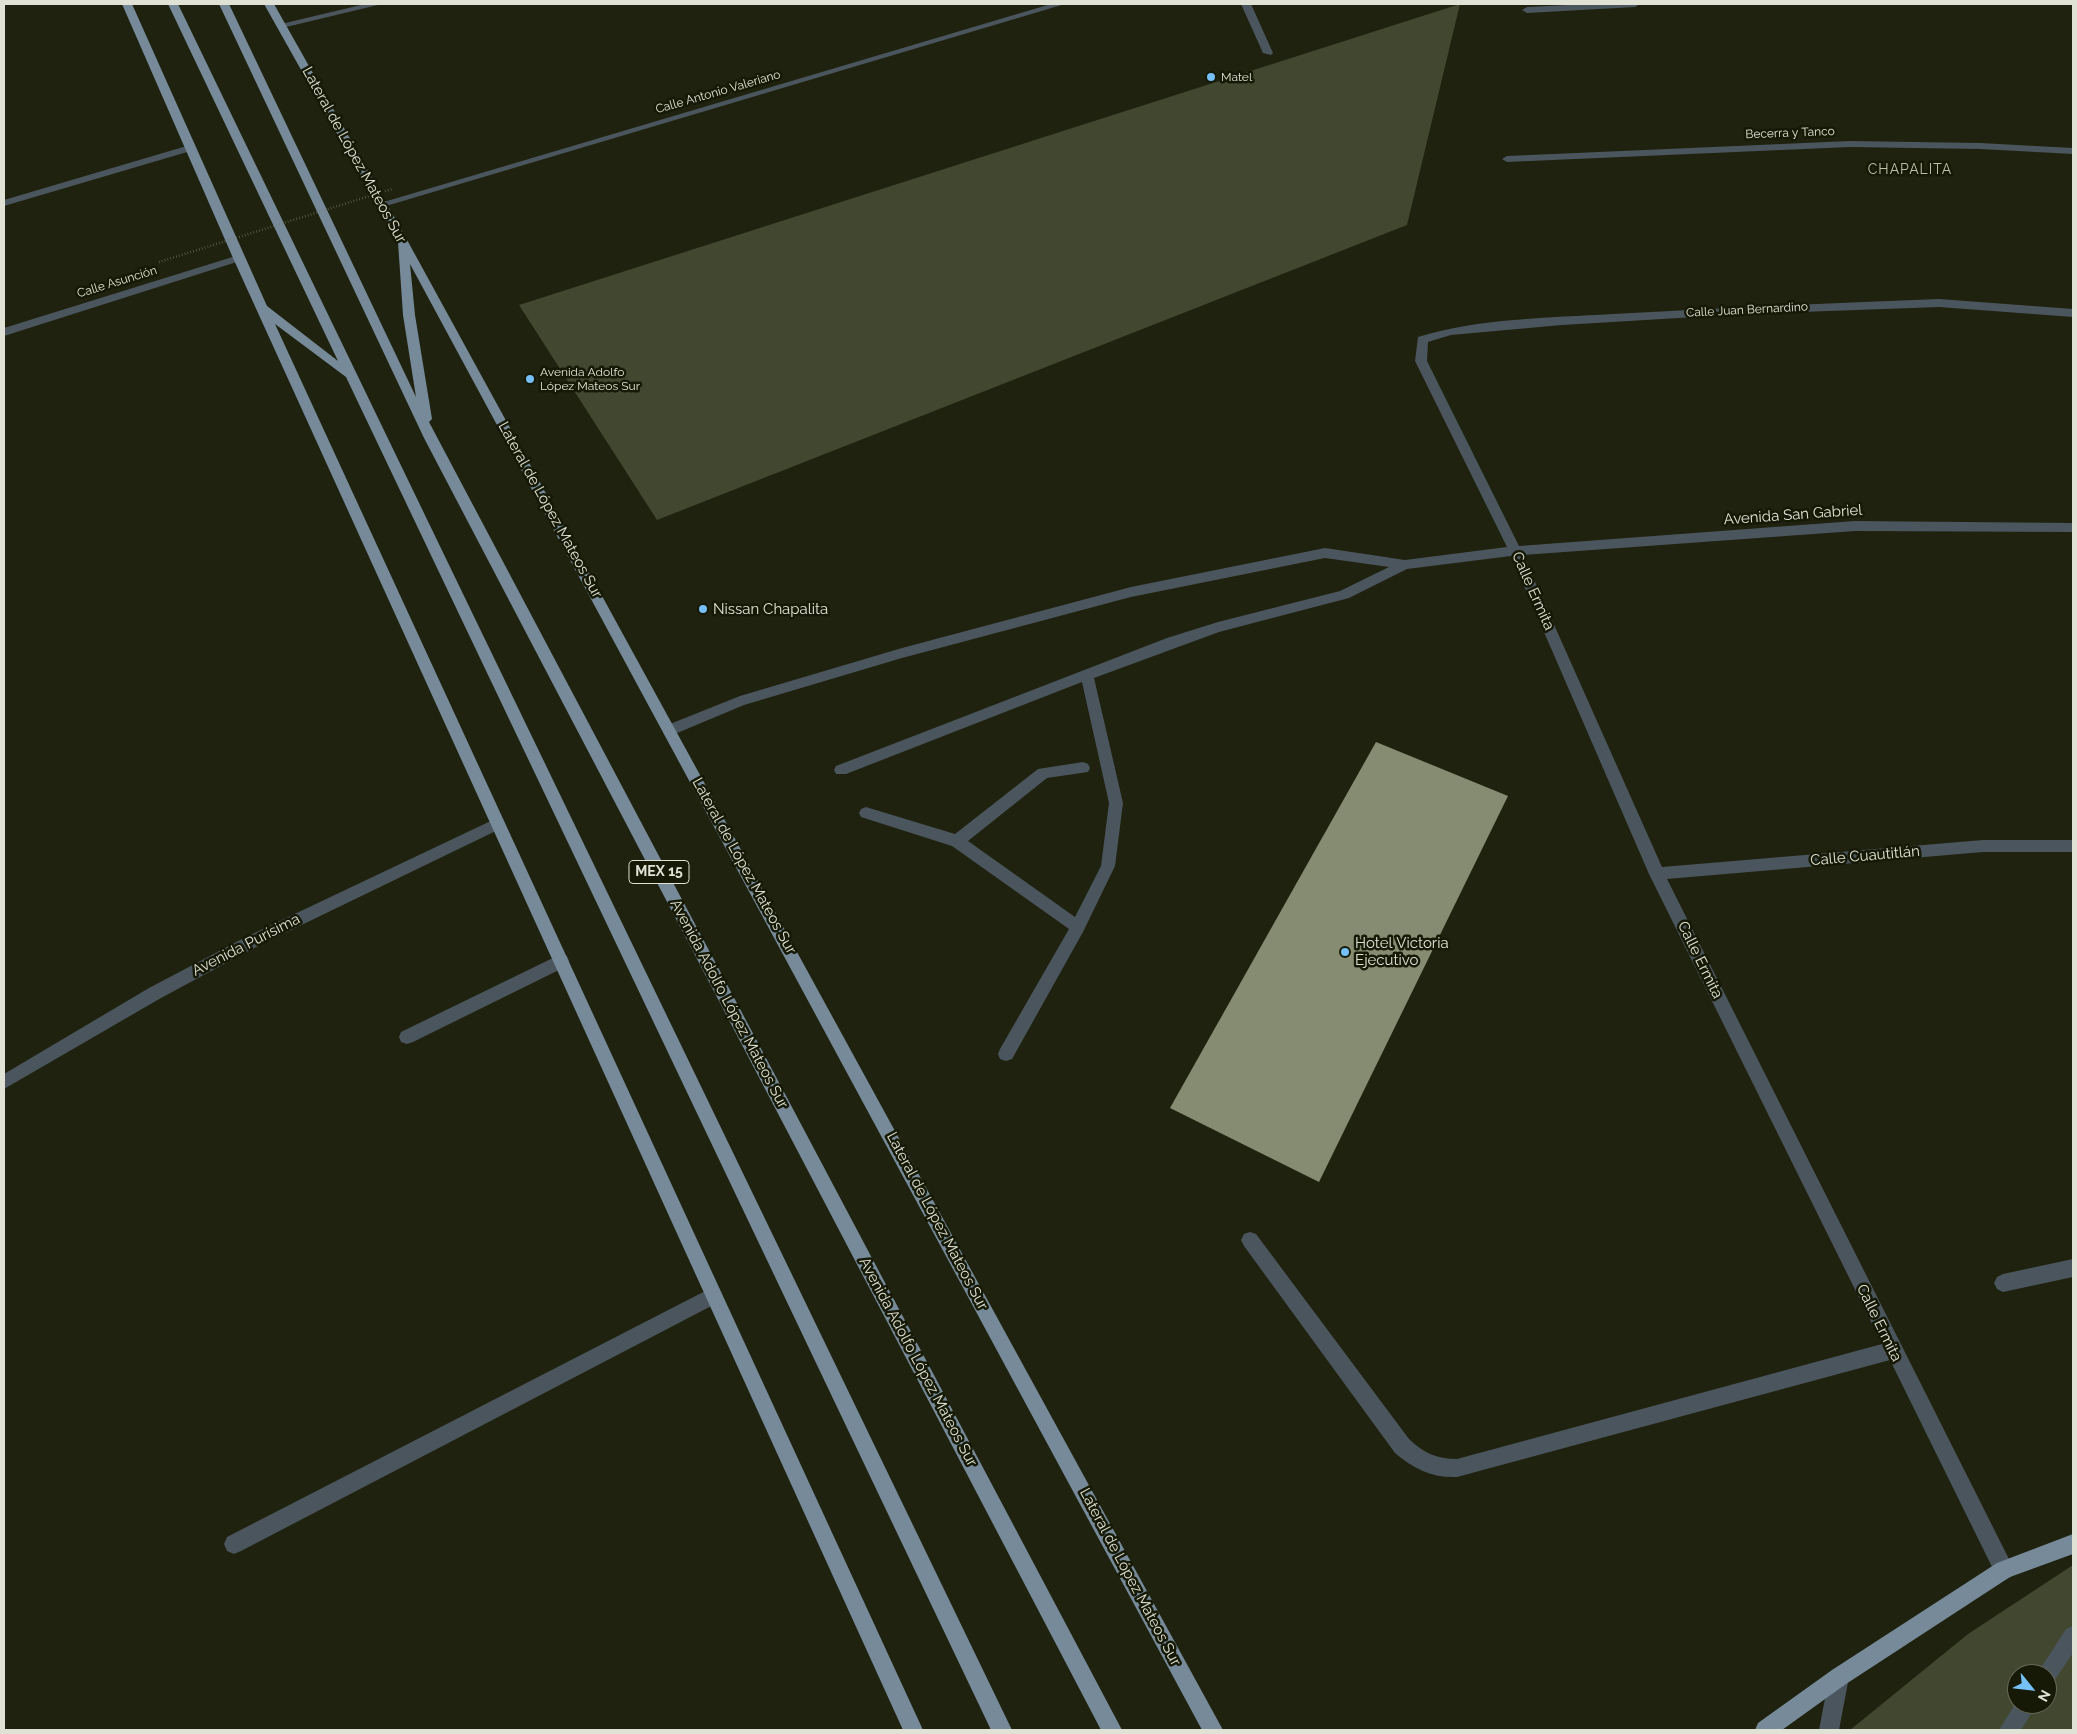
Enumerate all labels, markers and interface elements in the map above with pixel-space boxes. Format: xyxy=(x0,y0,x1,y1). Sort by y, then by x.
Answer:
street label: Lateral de López Mateos Sur xyxy=(298,64,410,246)
street label: Calle Antonio Valeriano xyxy=(654,67,782,117)
place label: Matel xyxy=(1221,70,1252,84)
marker: Matel xyxy=(1205,71,1217,83)
street label: Becerra y Tanco xyxy=(1745,124,1835,142)
district label: CHAPALITA xyxy=(1867,162,1953,178)
street label: Calle Asunción xyxy=(75,263,159,301)
street label: Calle Juan Bernardino xyxy=(1686,300,1808,320)
place label: Avenida Adolfo López Mateos Sur xyxy=(540,365,640,393)
marker: Avenida Adolfo López Mateos Sur xyxy=(524,373,536,385)
street label: Lateral de López Mateos Sur xyxy=(494,419,606,601)
street label: Avenida San Gabriel xyxy=(1723,501,1863,529)
street label: Calle Ermita xyxy=(1508,549,1558,633)
place label: Nissan Chapalita xyxy=(713,600,828,618)
marker: Nissan Chapalita xyxy=(697,603,709,615)
street label: Lateral de López Mateos Sur xyxy=(688,775,800,957)
street label: Calle Cuautitlán xyxy=(1809,842,1921,870)
road number: MEX 15 xyxy=(629,860,689,884)
street label: Avenida Adolfo López Mateos Sur xyxy=(666,896,792,1112)
street label: Avenida Purísima xyxy=(189,910,303,980)
street label: Calle Ermita xyxy=(1674,918,1726,1002)
place label: Hotel Victoria Ejecutivo xyxy=(1355,934,1449,969)
marker: Hotel Victoria Ejecutivo xyxy=(1339,946,1351,958)
street label: Lateral de López Mateos Sur xyxy=(882,1129,992,1313)
street label: Avenida Adolfo López Mateos Sur xyxy=(855,1254,981,1470)
street label: Calle Ermita xyxy=(1853,1281,1905,1365)
street label: Lateral de López Mateos Sur xyxy=(1075,1485,1185,1669)
north arrow xyxy=(2007,1664,2057,1714)
text: N xyxy=(2035,1687,2054,1704)

